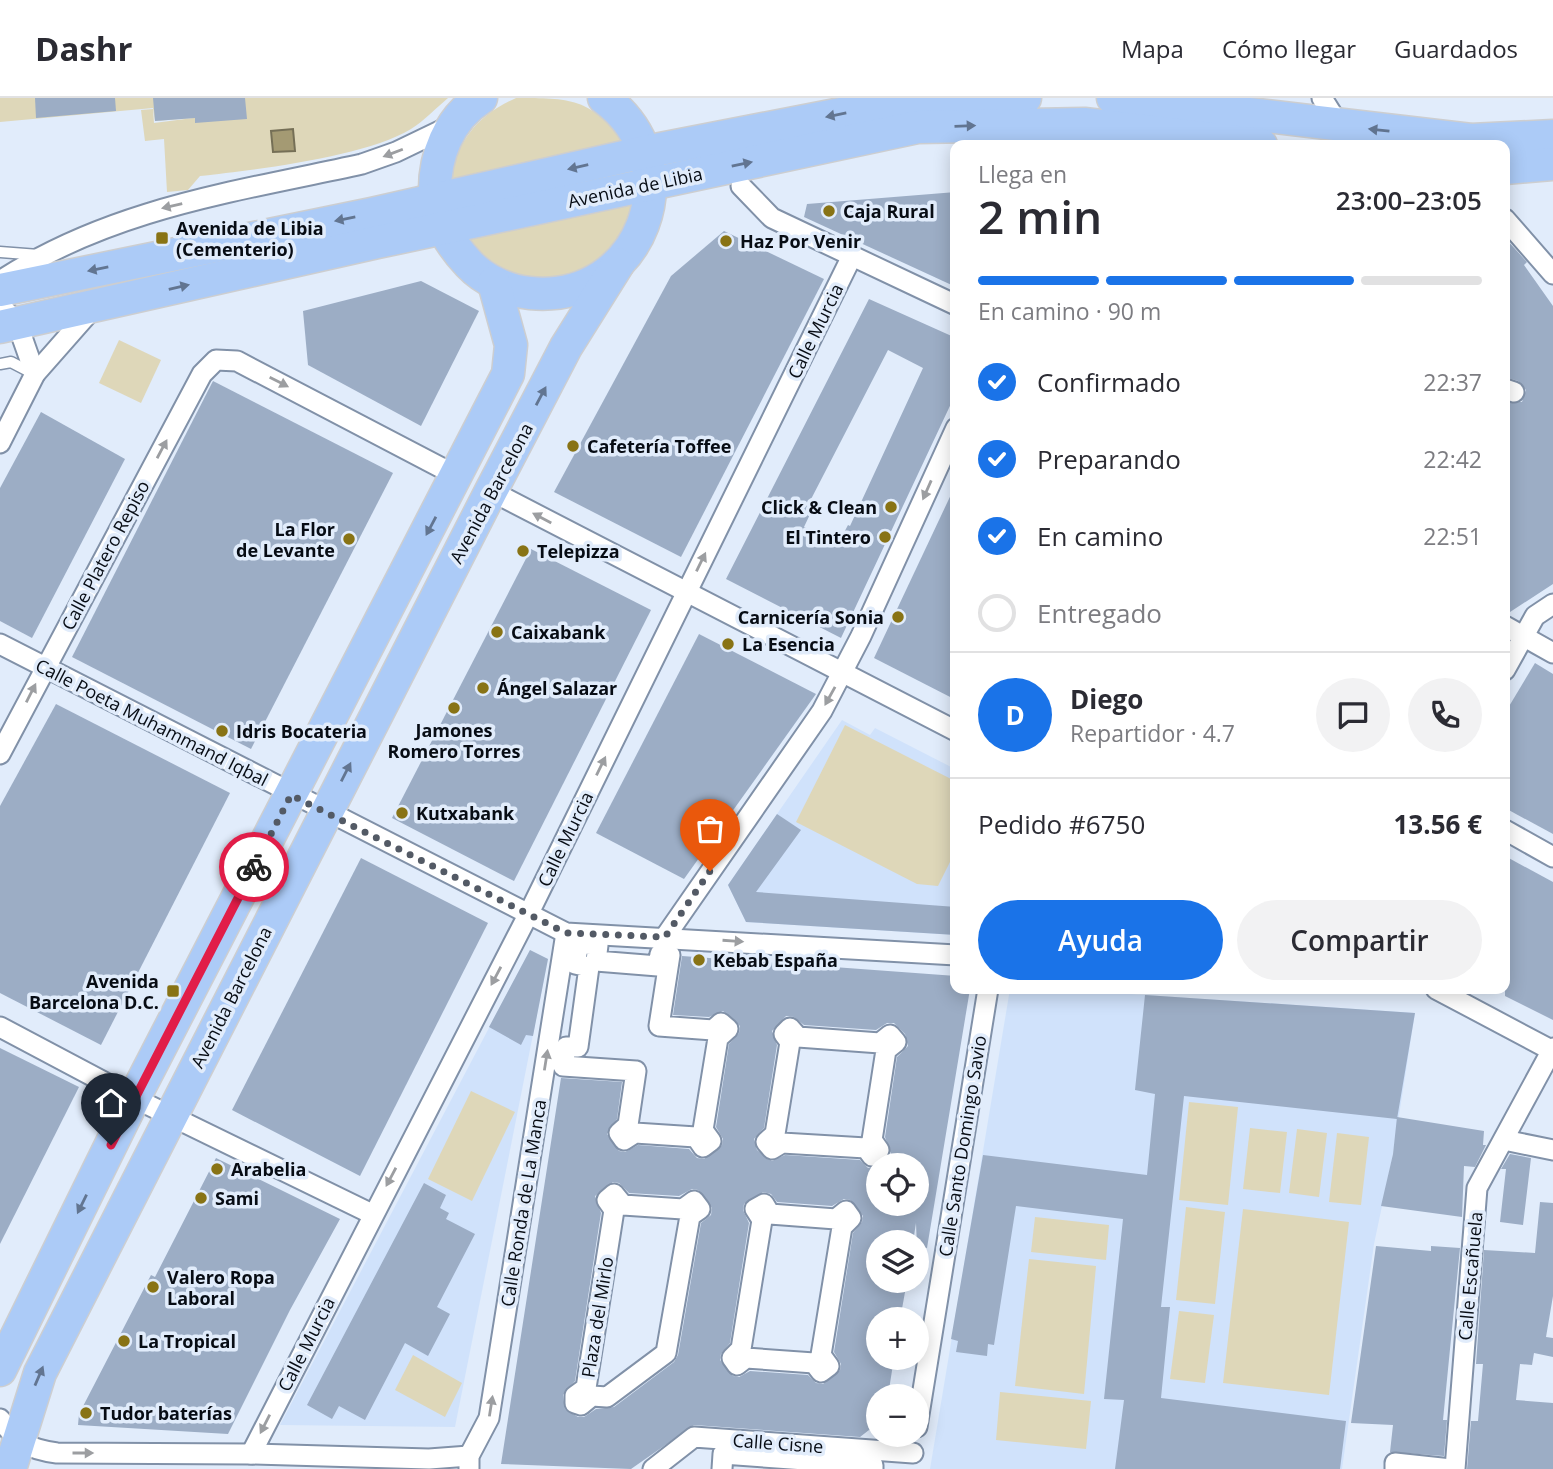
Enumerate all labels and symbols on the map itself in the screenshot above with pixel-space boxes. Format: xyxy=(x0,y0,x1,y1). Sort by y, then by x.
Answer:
one-way arrow xyxy=(825,109,847,120)
one-way arrow xyxy=(955,120,977,131)
one-way arrow xyxy=(1368,124,1390,135)
one-way arrow xyxy=(382,147,403,158)
one-way arrow xyxy=(731,158,753,169)
street label: Avenida de Libia xyxy=(565,161,705,213)
one-way arrow xyxy=(567,162,589,173)
place label: Caja Rural xyxy=(843,199,935,223)
one-way arrow xyxy=(161,201,183,212)
marker: Caja Rural xyxy=(821,203,837,219)
one-way arrow xyxy=(334,214,356,225)
place label: Avenida de Libia (Cementerio) xyxy=(176,216,324,261)
place label: Haz Por Venir xyxy=(740,229,861,253)
marker: Avenida de Libia (Cementerio) xyxy=(154,230,170,246)
marker: Haz Por Venir xyxy=(718,233,734,249)
one-way arrow xyxy=(87,264,109,275)
street label: Calle Murcia xyxy=(782,279,848,383)
one-way arrow xyxy=(168,281,190,292)
one-way arrow xyxy=(269,376,289,388)
one-way arrow xyxy=(535,386,547,406)
street label: Avenida Barcelona xyxy=(444,419,538,567)
place label: Cafetería Toffee xyxy=(587,434,731,458)
marker: Cafetería Toffee xyxy=(565,438,581,454)
one-way arrow xyxy=(156,439,168,459)
street label: Calle Platero Repiso xyxy=(55,476,155,634)
one-way arrow xyxy=(921,480,933,500)
place label: Click & Clean xyxy=(761,495,877,519)
marker: Click & Clean xyxy=(883,499,899,515)
one-way arrow xyxy=(533,512,552,524)
one-way arrow xyxy=(426,516,437,536)
place label: La Flor de Levante xyxy=(236,517,335,562)
place label: El Tintero xyxy=(785,525,871,549)
marker: El Tintero xyxy=(877,529,893,545)
marker: La Flor de Levante xyxy=(341,531,357,547)
place label: Telepizza xyxy=(537,539,620,563)
marker: Telepizza xyxy=(515,543,531,559)
one-way arrow xyxy=(696,552,707,572)
place label: Carnicería Sonia xyxy=(738,605,884,629)
marker: Carnicería Sonia xyxy=(890,609,906,625)
place label: Caixabank xyxy=(511,620,606,644)
marker: Caixabank xyxy=(489,624,505,640)
place label: La Esencia xyxy=(742,632,835,656)
marker: La Esencia xyxy=(720,636,736,652)
street label: Calle Poeta Muhammand Iqbal xyxy=(32,653,272,791)
place label: Ángel Salazar xyxy=(497,676,617,700)
marker: Ángel Salazar xyxy=(475,680,491,696)
one-way arrow xyxy=(25,683,36,703)
one-way arrow xyxy=(824,686,836,706)
marker: Jamones Romero Torres xyxy=(446,700,462,716)
place label: Jamones Romero Torres xyxy=(388,718,520,763)
place label: Idris Bocateria xyxy=(236,719,367,743)
marker: Idris Bocateria xyxy=(214,723,230,739)
one-way arrow xyxy=(595,756,606,776)
one-way arrow xyxy=(341,762,352,782)
street label: Calle Murcia xyxy=(532,787,598,891)
pin xyxy=(680,799,740,871)
place label: Kutxabank xyxy=(416,801,515,825)
marker: Kutxabank xyxy=(394,805,410,821)
courier xyxy=(219,832,289,902)
street label: Avenida Barcelona xyxy=(185,922,277,1072)
one-way arrow xyxy=(723,936,745,947)
place label: Kebab España xyxy=(713,948,838,972)
marker: Kebab España xyxy=(691,952,707,968)
one-way arrow xyxy=(490,966,502,986)
place label: Avenida Barcelona D.C. xyxy=(29,969,159,1014)
marker: Avenida Barcelona D.C. xyxy=(165,983,181,999)
street label: Calle Santo Domingo Savio xyxy=(933,1034,991,1258)
one-way arrow xyxy=(541,1049,552,1071)
pin xyxy=(81,1073,141,1145)
street label: Calle Ronda de La Manca xyxy=(495,1098,551,1308)
place label: Arabelia xyxy=(231,1157,306,1181)
marker: Arabelia xyxy=(209,1161,225,1177)
one-way arrow xyxy=(385,1168,397,1188)
place label: Sami xyxy=(215,1186,259,1210)
marker: Sami xyxy=(193,1190,209,1206)
one-way arrow xyxy=(77,1194,88,1214)
street label: Calle Escañuela xyxy=(1452,1211,1488,1341)
street label: Plaza del Mirlo xyxy=(576,1255,618,1379)
place label: Valero Ropa Laboral xyxy=(167,1265,275,1310)
marker: Valero Ropa Laboral xyxy=(145,1279,161,1295)
street label: Calle Murcia xyxy=(272,1293,340,1395)
place label: La Tropical xyxy=(138,1329,236,1353)
marker: La Tropical xyxy=(116,1333,132,1349)
one-way arrow xyxy=(33,1366,45,1386)
one-way arrow xyxy=(486,1395,497,1417)
place label: Tudor baterías xyxy=(100,1401,232,1425)
marker: Tudor baterías xyxy=(78,1405,94,1421)
one-way arrow xyxy=(260,1414,271,1434)
street label: Calle Cisne xyxy=(732,1428,824,1458)
one-way arrow xyxy=(73,1447,95,1459)

